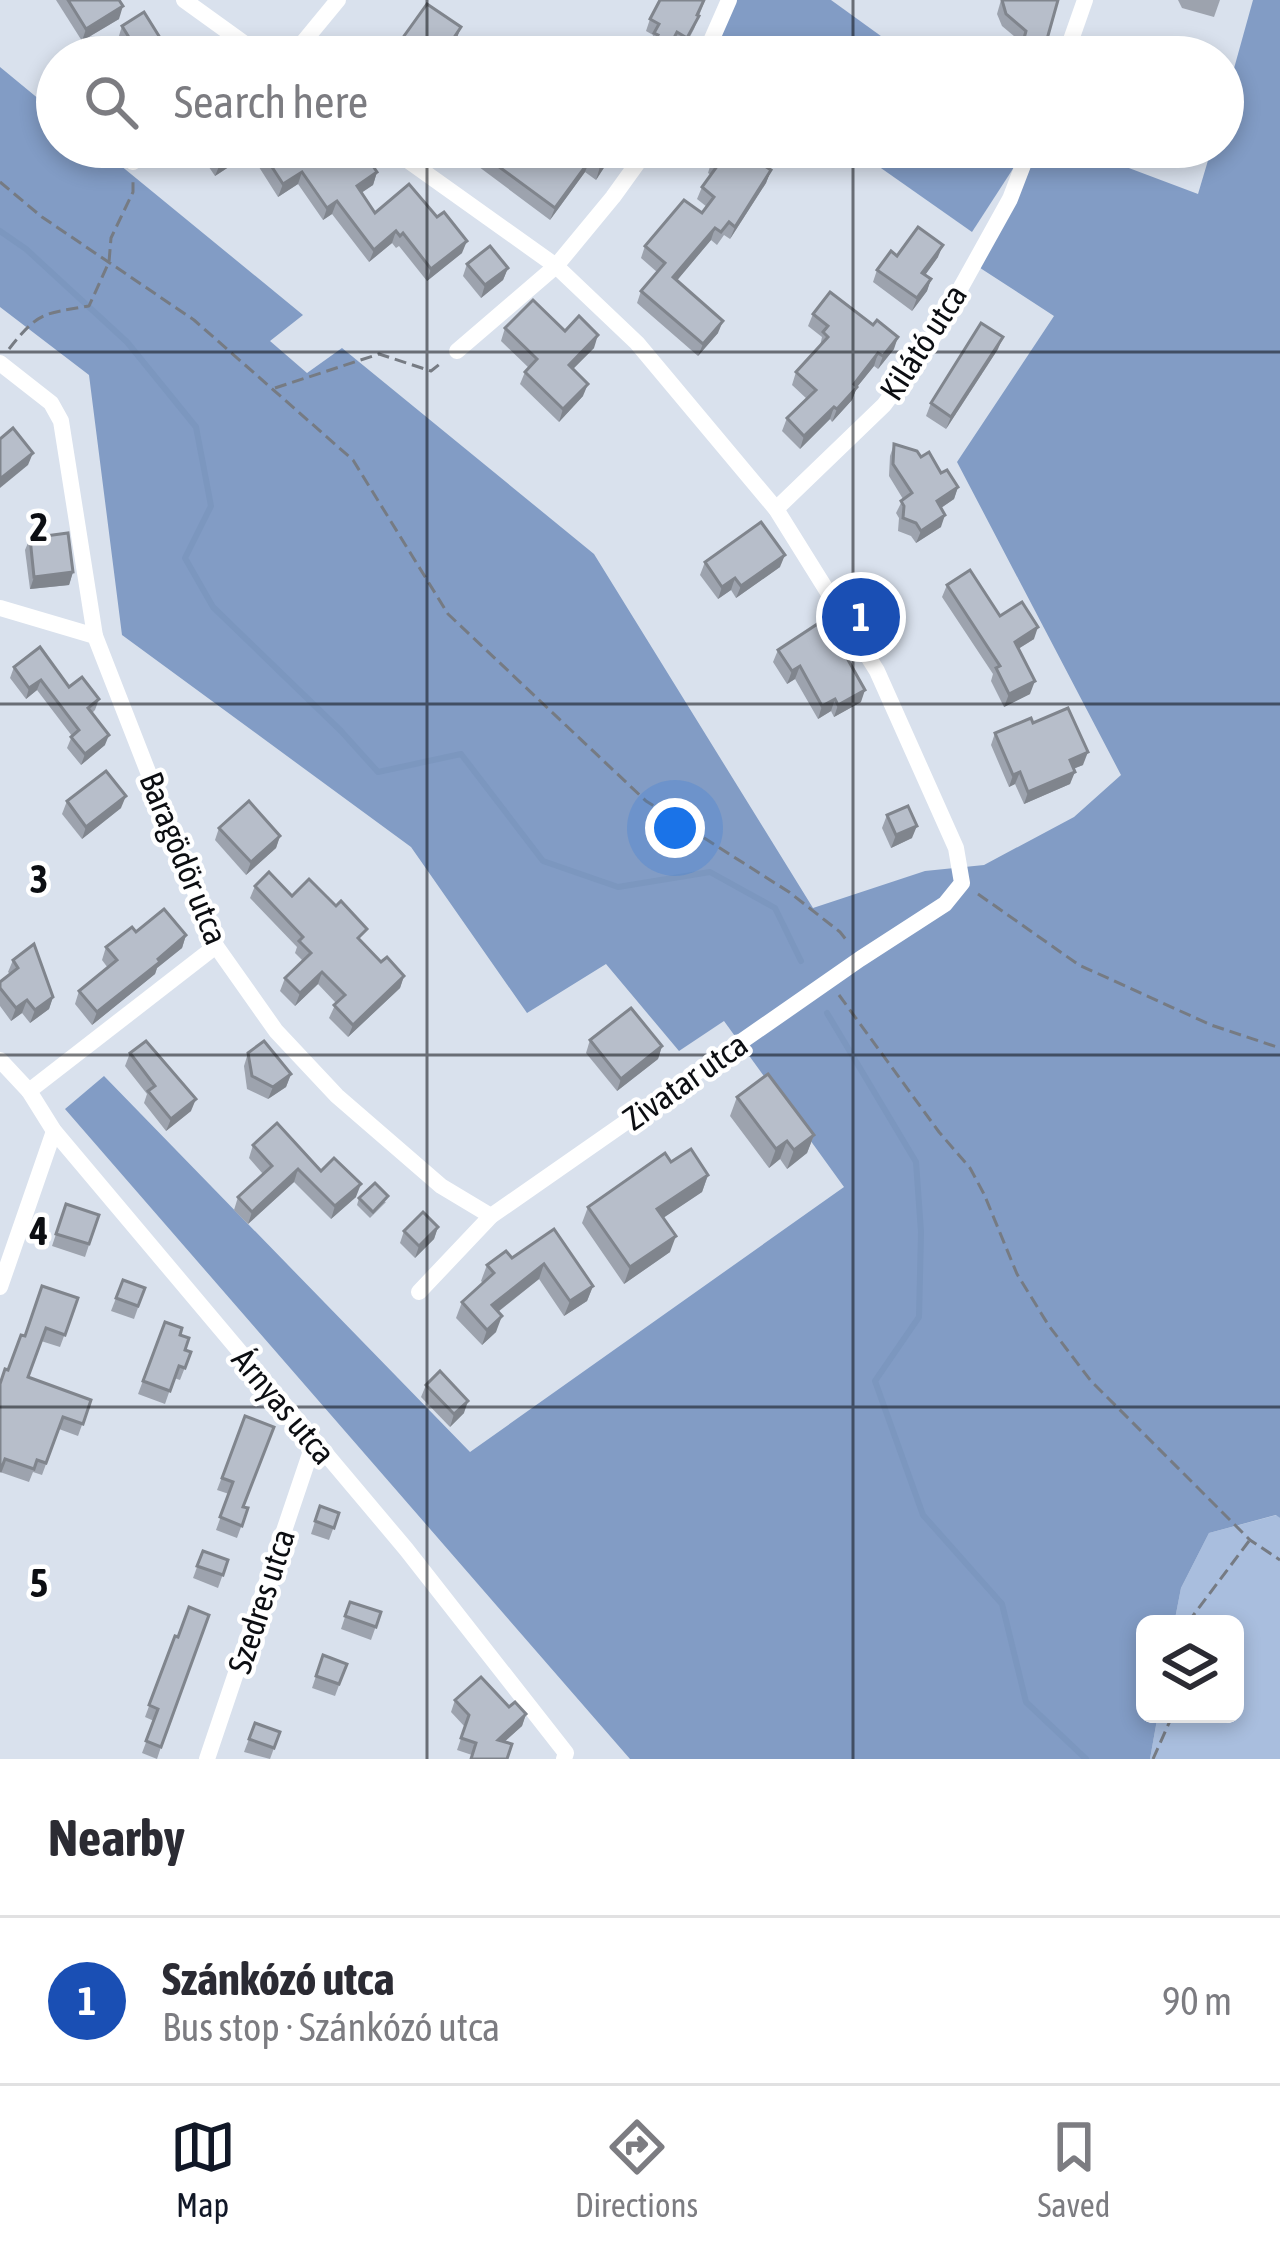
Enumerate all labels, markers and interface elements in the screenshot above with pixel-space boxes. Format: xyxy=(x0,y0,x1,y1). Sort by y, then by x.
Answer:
search box xyxy=(36,36,1244,168)
icon: search xyxy=(78,69,144,135)
text: Search here xyxy=(174,76,368,128)
street label: Kilátó utca xyxy=(872,277,974,407)
text: 2 xyxy=(30,505,48,549)
pin: 1 xyxy=(822,572,900,662)
street label: Baragödör utca xyxy=(132,766,236,950)
your location xyxy=(645,798,705,858)
text: 3 xyxy=(30,857,48,901)
street label: Zivatar utca xyxy=(616,1024,754,1138)
text: 4 xyxy=(29,1209,48,1253)
street label: Árnyas utca xyxy=(225,1340,343,1472)
street label: Szedres utca xyxy=(220,1524,302,1678)
text: 5 xyxy=(30,1561,48,1605)
map controls xyxy=(1136,1615,1244,1723)
button: layers xyxy=(1136,1615,1244,1723)
text: Nearby xyxy=(48,1808,185,1867)
text: Szánkózó utca xyxy=(162,1953,394,2005)
text: 1 xyxy=(78,1979,96,2023)
text: 90 m xyxy=(1162,1979,1232,2023)
text: Bus stop · Szánkózó utca xyxy=(162,2005,500,2049)
tab: Map xyxy=(170,2114,236,2224)
tab: Directions xyxy=(575,2114,698,2224)
tab: Saved xyxy=(1037,2114,1110,2224)

